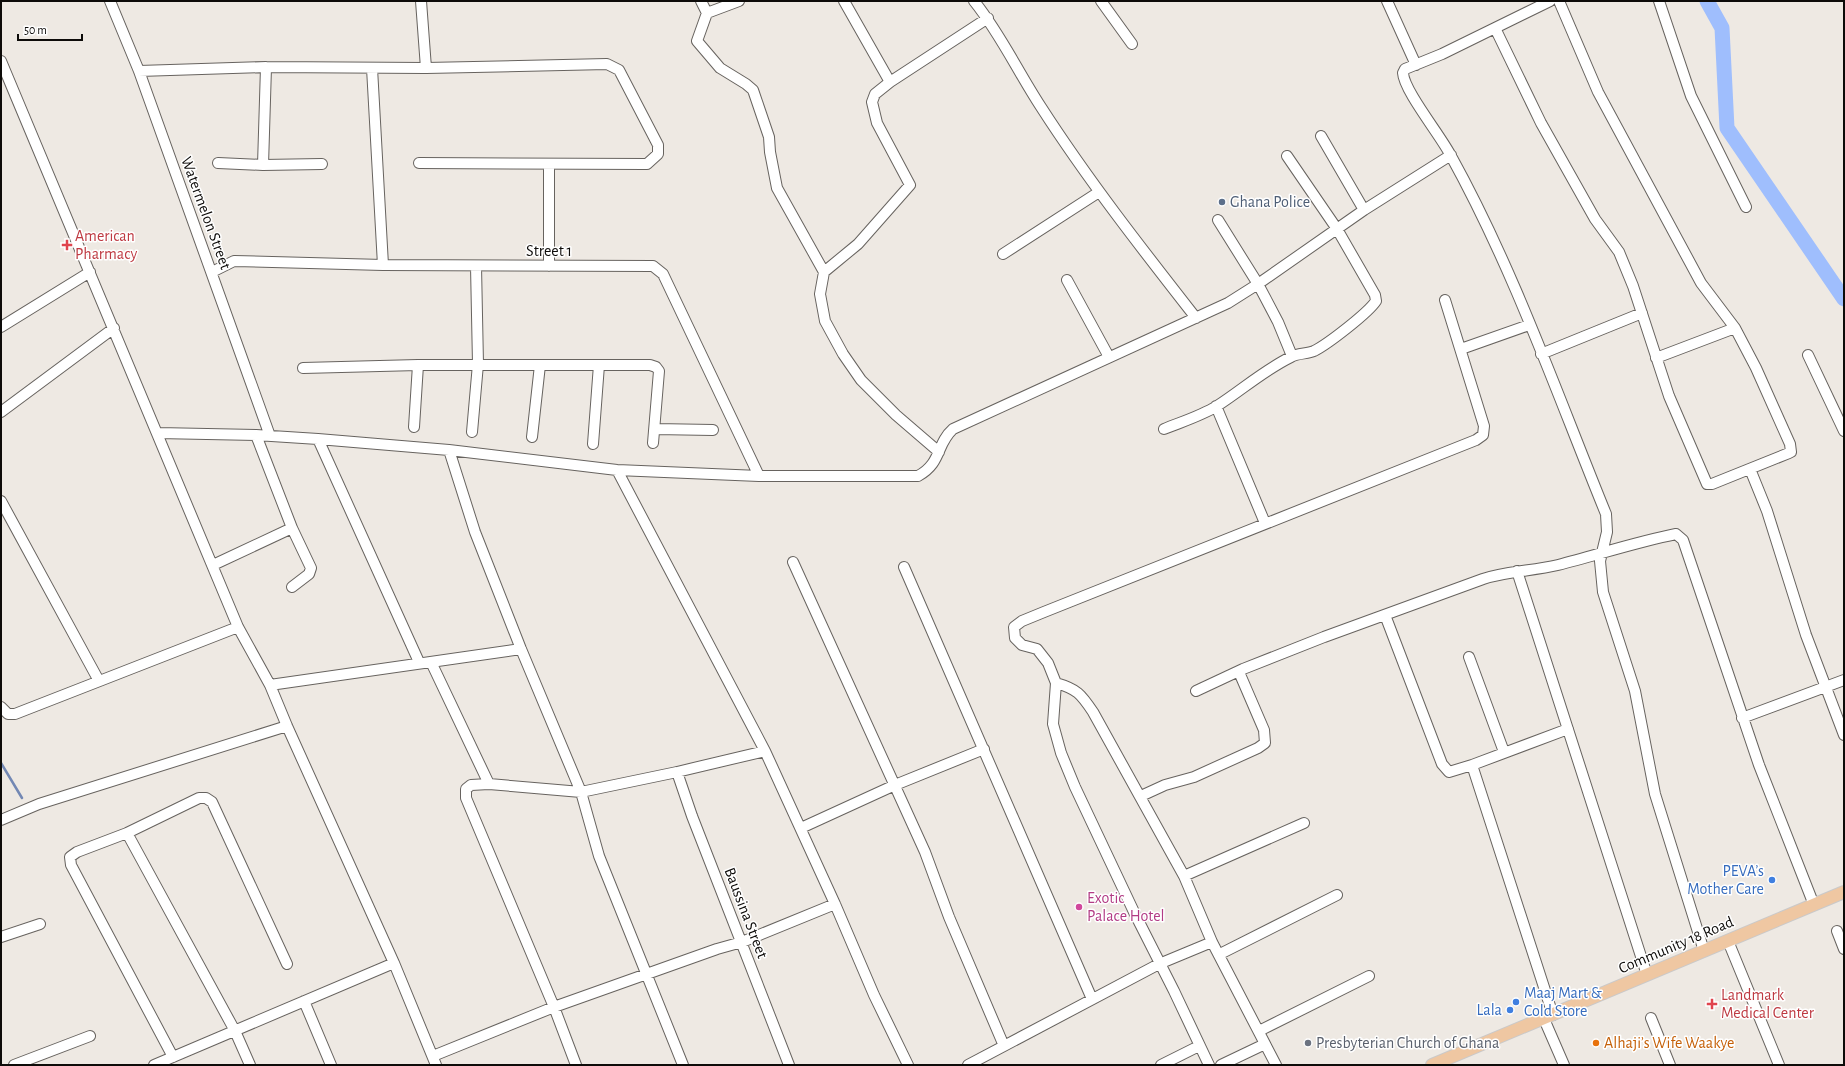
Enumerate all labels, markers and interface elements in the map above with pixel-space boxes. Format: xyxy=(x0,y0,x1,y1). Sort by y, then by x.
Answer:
scale bar xyxy=(18,16,82,42)
text: 50 m xyxy=(24,24,47,36)
street label: Watermelon Street xyxy=(178,155,234,271)
place label: Ghana Police xyxy=(1230,194,1310,210)
marker: Ghana Police xyxy=(1217,197,1227,207)
place label: American Pharmacy xyxy=(75,228,137,263)
marker: American Pharmacy xyxy=(62,240,72,250)
street label: Street 1 xyxy=(526,243,572,259)
place label: PEVA’s Mother Care xyxy=(1687,863,1764,897)
street label: Baussina Street xyxy=(721,865,771,961)
marker: PEVA’s Mother Care xyxy=(1767,875,1777,885)
place label: Exotic Palace Hotel xyxy=(1087,890,1165,924)
marker: Exotic Palace Hotel xyxy=(1074,902,1084,912)
street label: Community 18 Road xyxy=(1616,914,1736,977)
place label: Maaj Mart & Cold Store xyxy=(1524,985,1602,1019)
place label: Landmark Medical Center xyxy=(1721,987,1815,1021)
marker: Maaj Mart & Cold Store xyxy=(1511,997,1521,1007)
marker: Landmark Medical Center xyxy=(1706,998,1718,1010)
place label: Lala xyxy=(1477,1002,1502,1018)
marker: Lala xyxy=(1505,1005,1515,1015)
place label: Presbyterian Church of Ghana xyxy=(1316,1035,1499,1052)
place label: Alhaji’s Wife Waakye xyxy=(1604,1035,1734,1052)
marker: Presbyterian Church of Ghana xyxy=(1303,1038,1313,1048)
marker: Alhaji’s Wife Waakye xyxy=(1591,1038,1601,1048)

